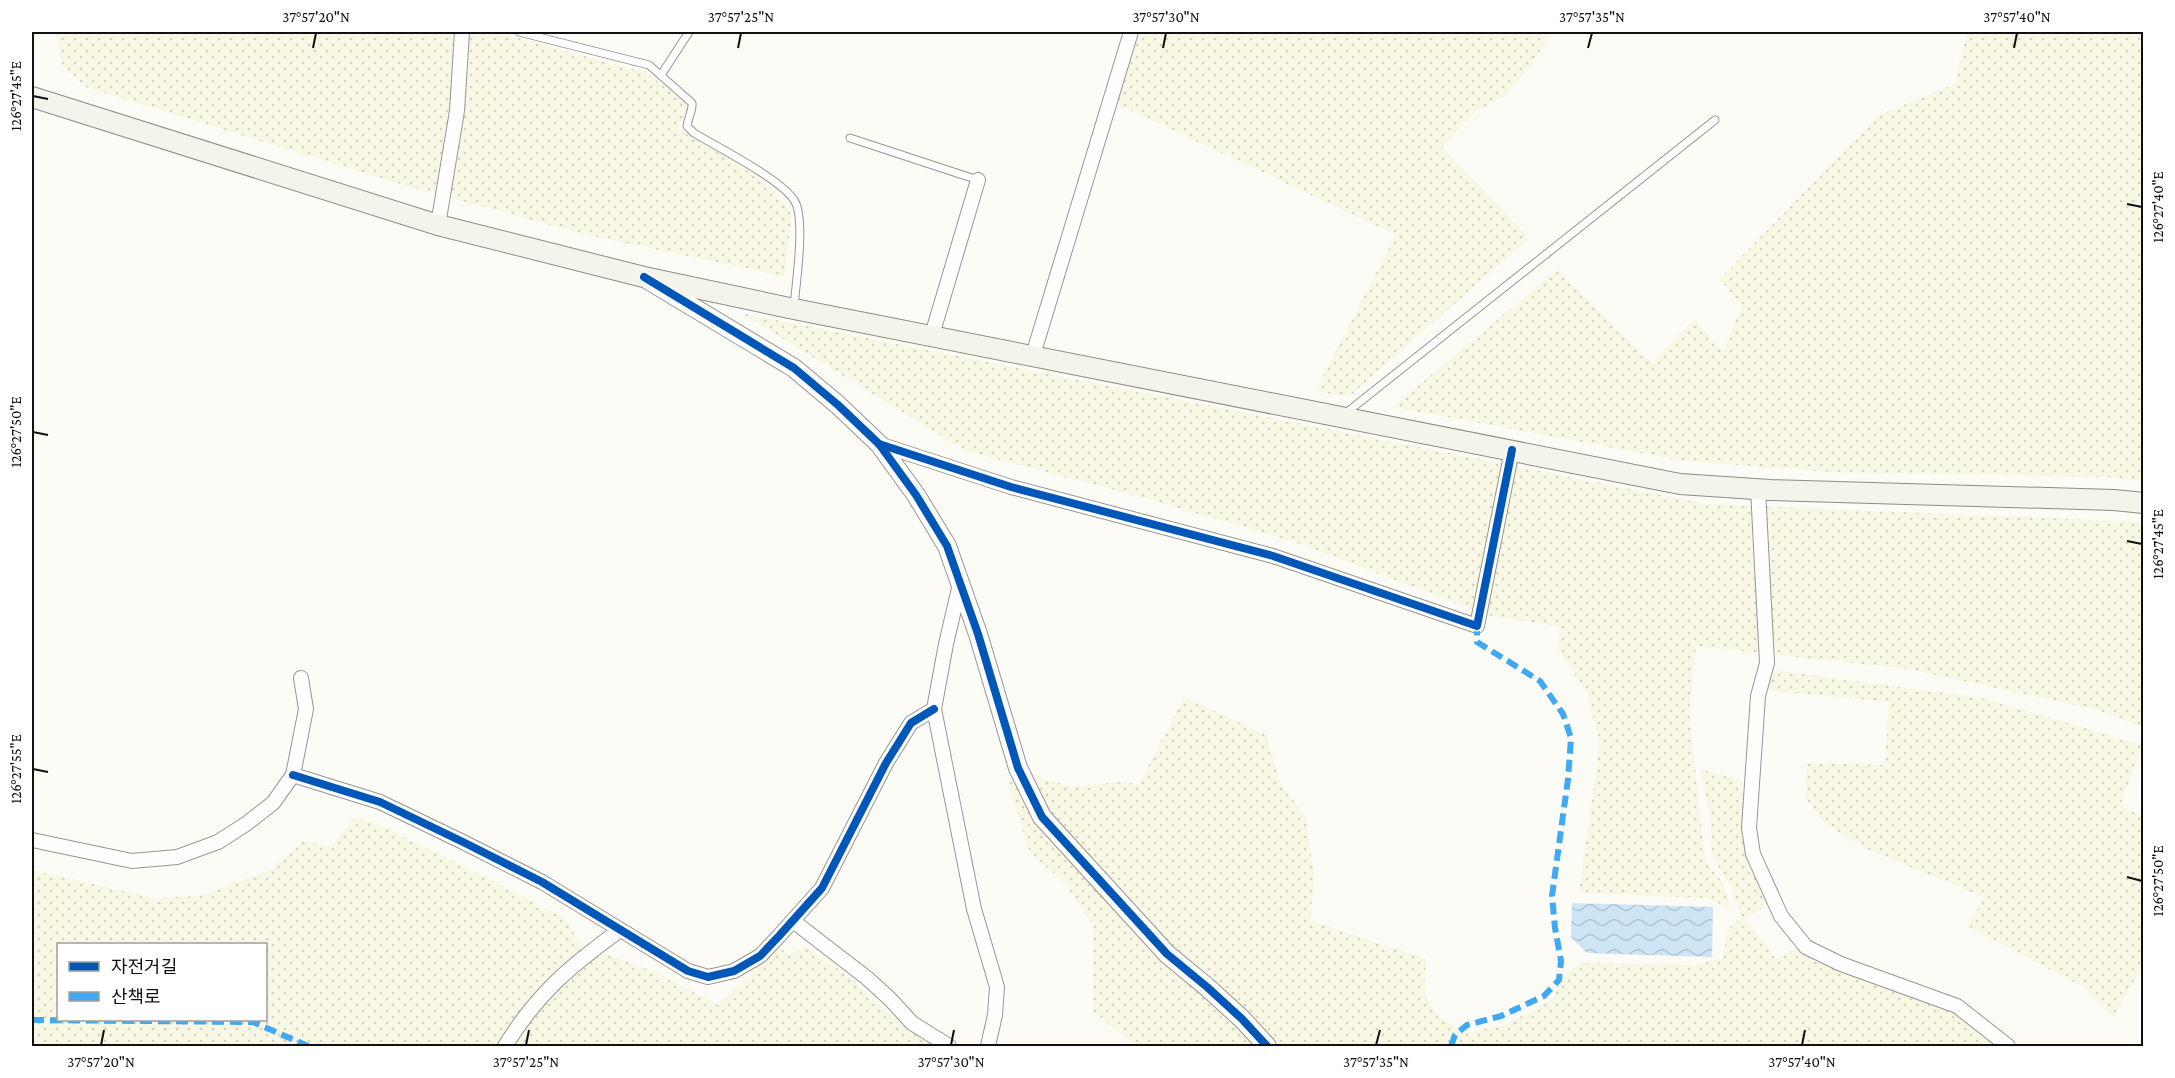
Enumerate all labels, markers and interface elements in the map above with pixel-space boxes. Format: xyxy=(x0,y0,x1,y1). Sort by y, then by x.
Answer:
text: 37°57'20"N xyxy=(282,9,350,25)
text: 37°57'25"N xyxy=(708,9,774,25)
text: 37°57'30"N xyxy=(1132,9,1200,25)
text: 37°57'35"N xyxy=(1559,9,1625,25)
text: 37°57'40"N xyxy=(1983,9,2051,25)
text: 126°27'45"E xyxy=(8,61,24,131)
text: 126°27'40"E xyxy=(2150,171,2166,243)
text: 126°27'50"E xyxy=(8,396,24,468)
text: 126°27'45"E xyxy=(2150,509,2166,579)
text: 126°27'55"E xyxy=(8,734,24,804)
text: 126°27'50"E xyxy=(2150,845,2166,917)
legend xyxy=(57,943,267,1021)
text: 자전거길 xyxy=(111,957,177,977)
text: 산책로 xyxy=(111,987,161,1007)
text: 37°57'20"N xyxy=(67,1054,135,1070)
text: 37°57'25"N xyxy=(493,1054,559,1070)
text: 37°57'30"N xyxy=(917,1054,985,1070)
text: 37°57'35"N xyxy=(1343,1054,1409,1070)
text: 37°57'40"N xyxy=(1768,1054,1836,1070)

